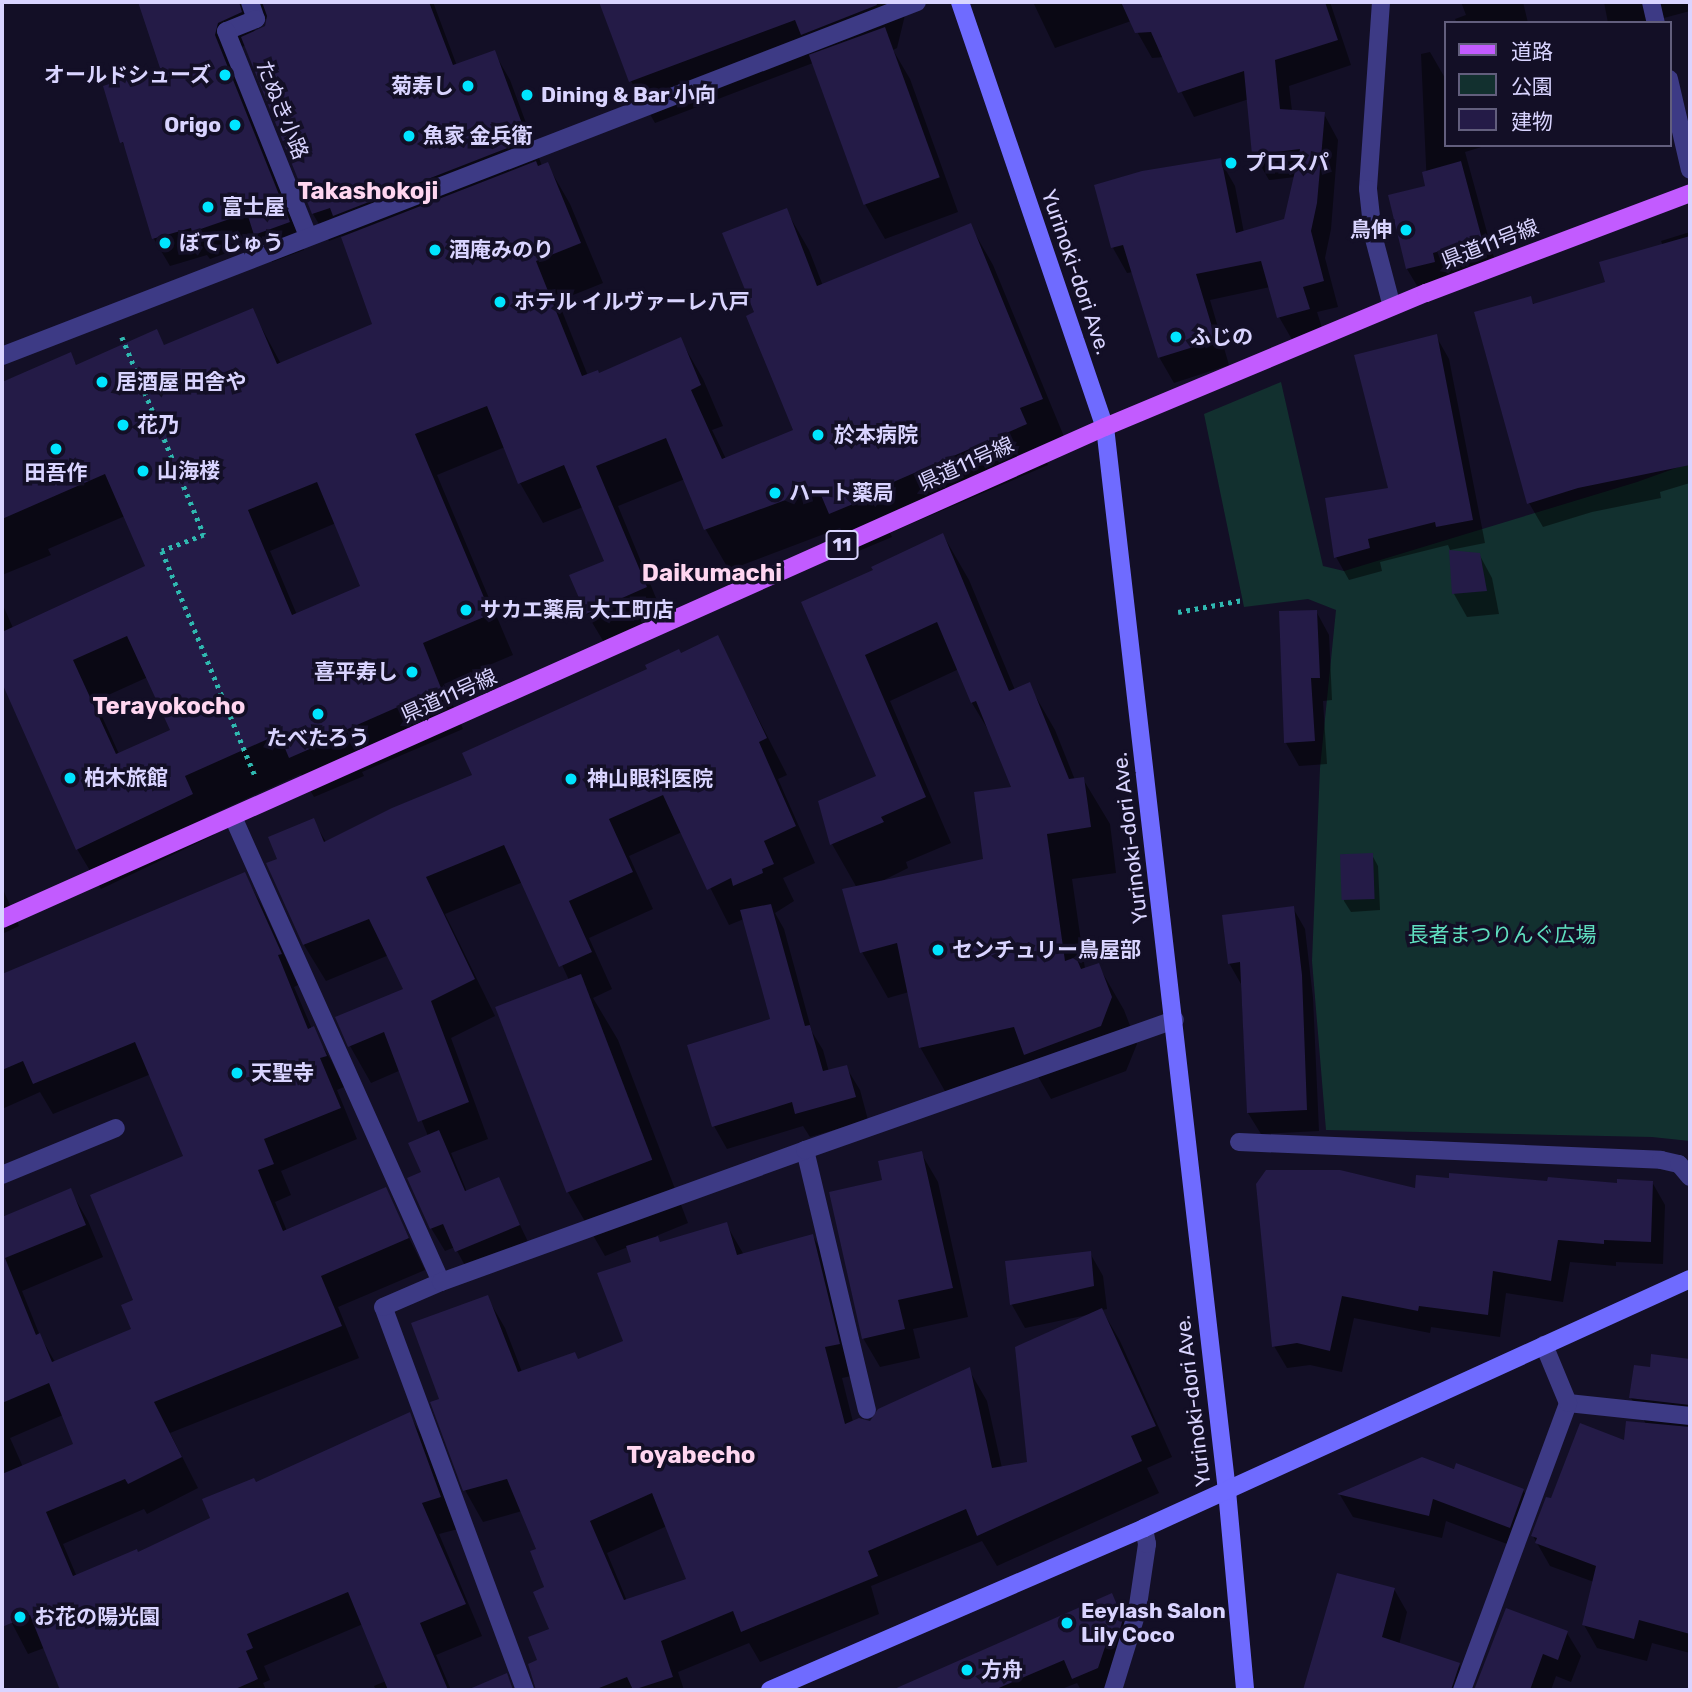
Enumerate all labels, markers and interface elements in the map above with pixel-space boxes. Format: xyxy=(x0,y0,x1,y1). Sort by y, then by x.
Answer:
legend xyxy=(1444,21,1671,147)
text: 道路 xyxy=(1511,39,1553,64)
street label: たぬき小路 xyxy=(251,57,313,163)
place label: オールドシューズ xyxy=(43,62,211,88)
marker: オールドシューズ xyxy=(217,67,233,83)
place label: 菊寿し xyxy=(391,73,454,99)
text: 公園 xyxy=(1511,74,1553,99)
marker: 菊寿し xyxy=(460,78,476,94)
place label: Dining & Bar 小向 xyxy=(541,82,716,108)
marker: Dining & Bar 小向 xyxy=(519,87,535,103)
text: 建物 xyxy=(1511,109,1553,134)
place label: Origo xyxy=(164,112,221,138)
marker: Origo xyxy=(227,117,243,133)
place label: 魚家 金兵衛 xyxy=(423,123,532,149)
marker: 魚家 金兵衛 xyxy=(401,128,417,144)
place label: プロスパ xyxy=(1245,150,1329,176)
marker: プロスパ xyxy=(1223,155,1239,171)
district label: Takashokoji xyxy=(298,178,438,206)
street label: Yurinoki-dori Ave. xyxy=(1036,186,1116,358)
place label: 富士屋 xyxy=(222,194,285,220)
marker: 富士屋 xyxy=(200,199,216,215)
street label: 県道11号線 xyxy=(1438,214,1542,274)
place label: 鳥伸 xyxy=(1350,217,1392,243)
marker: 鳥伸 xyxy=(1398,222,1414,238)
place label: ぼてじゅう xyxy=(179,230,284,256)
marker: ぼてじゅう xyxy=(157,235,173,251)
place label: 酒庵みのり xyxy=(449,237,554,263)
marker: 酒庵みのり xyxy=(427,242,443,258)
place label: ホテル イルヴァーレ八戸 xyxy=(514,289,749,315)
marker: ホテル イルヴァーレ八戸 xyxy=(492,294,508,310)
place label: ふじの xyxy=(1190,324,1253,350)
marker: ふじの xyxy=(1168,329,1184,345)
place label: 居酒屋 田舎や xyxy=(116,369,246,395)
marker: 居酒屋 田舎や xyxy=(94,374,110,390)
place label: 花乃 xyxy=(137,412,179,438)
marker: 花乃 xyxy=(115,417,131,433)
place label: 於本病院 xyxy=(834,422,918,448)
marker: 於本病院 xyxy=(808,425,828,445)
street label: 県道11号線 xyxy=(914,432,1018,496)
marker: 田吾作 xyxy=(48,441,64,457)
place label: 山海楼 xyxy=(157,458,220,484)
place label: 田吾作 xyxy=(25,460,87,486)
marker: 山海楼 xyxy=(135,463,151,479)
place label: ハート薬局 xyxy=(789,480,894,506)
marker: ハート薬局 xyxy=(767,485,783,501)
road number: 11 xyxy=(824,530,860,560)
district label: Daikumachi xyxy=(642,560,782,588)
place label: サカエ薬局 大工町店 xyxy=(480,597,673,623)
marker: サカエ薬局 大工町店 xyxy=(458,602,474,618)
place label: 喜平寿し xyxy=(314,659,398,685)
street label: 県道11号線 xyxy=(397,664,501,728)
marker: 喜平寿し xyxy=(404,664,420,680)
district label: Terayokocho xyxy=(93,693,245,721)
marker: たべたろう xyxy=(310,706,326,722)
place label: たべたろう xyxy=(266,725,370,751)
street label: Yurinoki-dori Ave. xyxy=(1107,750,1153,926)
place label: 柏木旅館 xyxy=(84,765,168,791)
place label: 神山眼科医院 xyxy=(587,766,713,792)
marker: 神山眼科医院 xyxy=(561,769,581,789)
marker: 柏木旅館 xyxy=(62,770,78,786)
park label: 長者まつりんぐ広場 xyxy=(1408,922,1596,948)
place label: センチュリー鳥屋部 xyxy=(952,937,1141,963)
marker: センチュリー鳥屋部 xyxy=(930,942,946,958)
place label: 天聖寺 xyxy=(251,1060,314,1086)
marker: 天聖寺 xyxy=(229,1065,245,1081)
street label: Yurinoki-dori Ave. xyxy=(1170,1313,1216,1489)
district label: Toyabecho xyxy=(627,1442,755,1470)
place label: Eeylash Salon Lily Coco xyxy=(1081,1598,1226,1648)
place label: お花の陽光園 xyxy=(34,1604,160,1630)
marker: お花の陽光園 xyxy=(12,1609,28,1625)
marker: Eeylash Salon Lily Coco xyxy=(1059,1615,1075,1631)
place label: 方舟 xyxy=(981,1657,1023,1683)
marker: 方舟 xyxy=(959,1662,975,1678)

